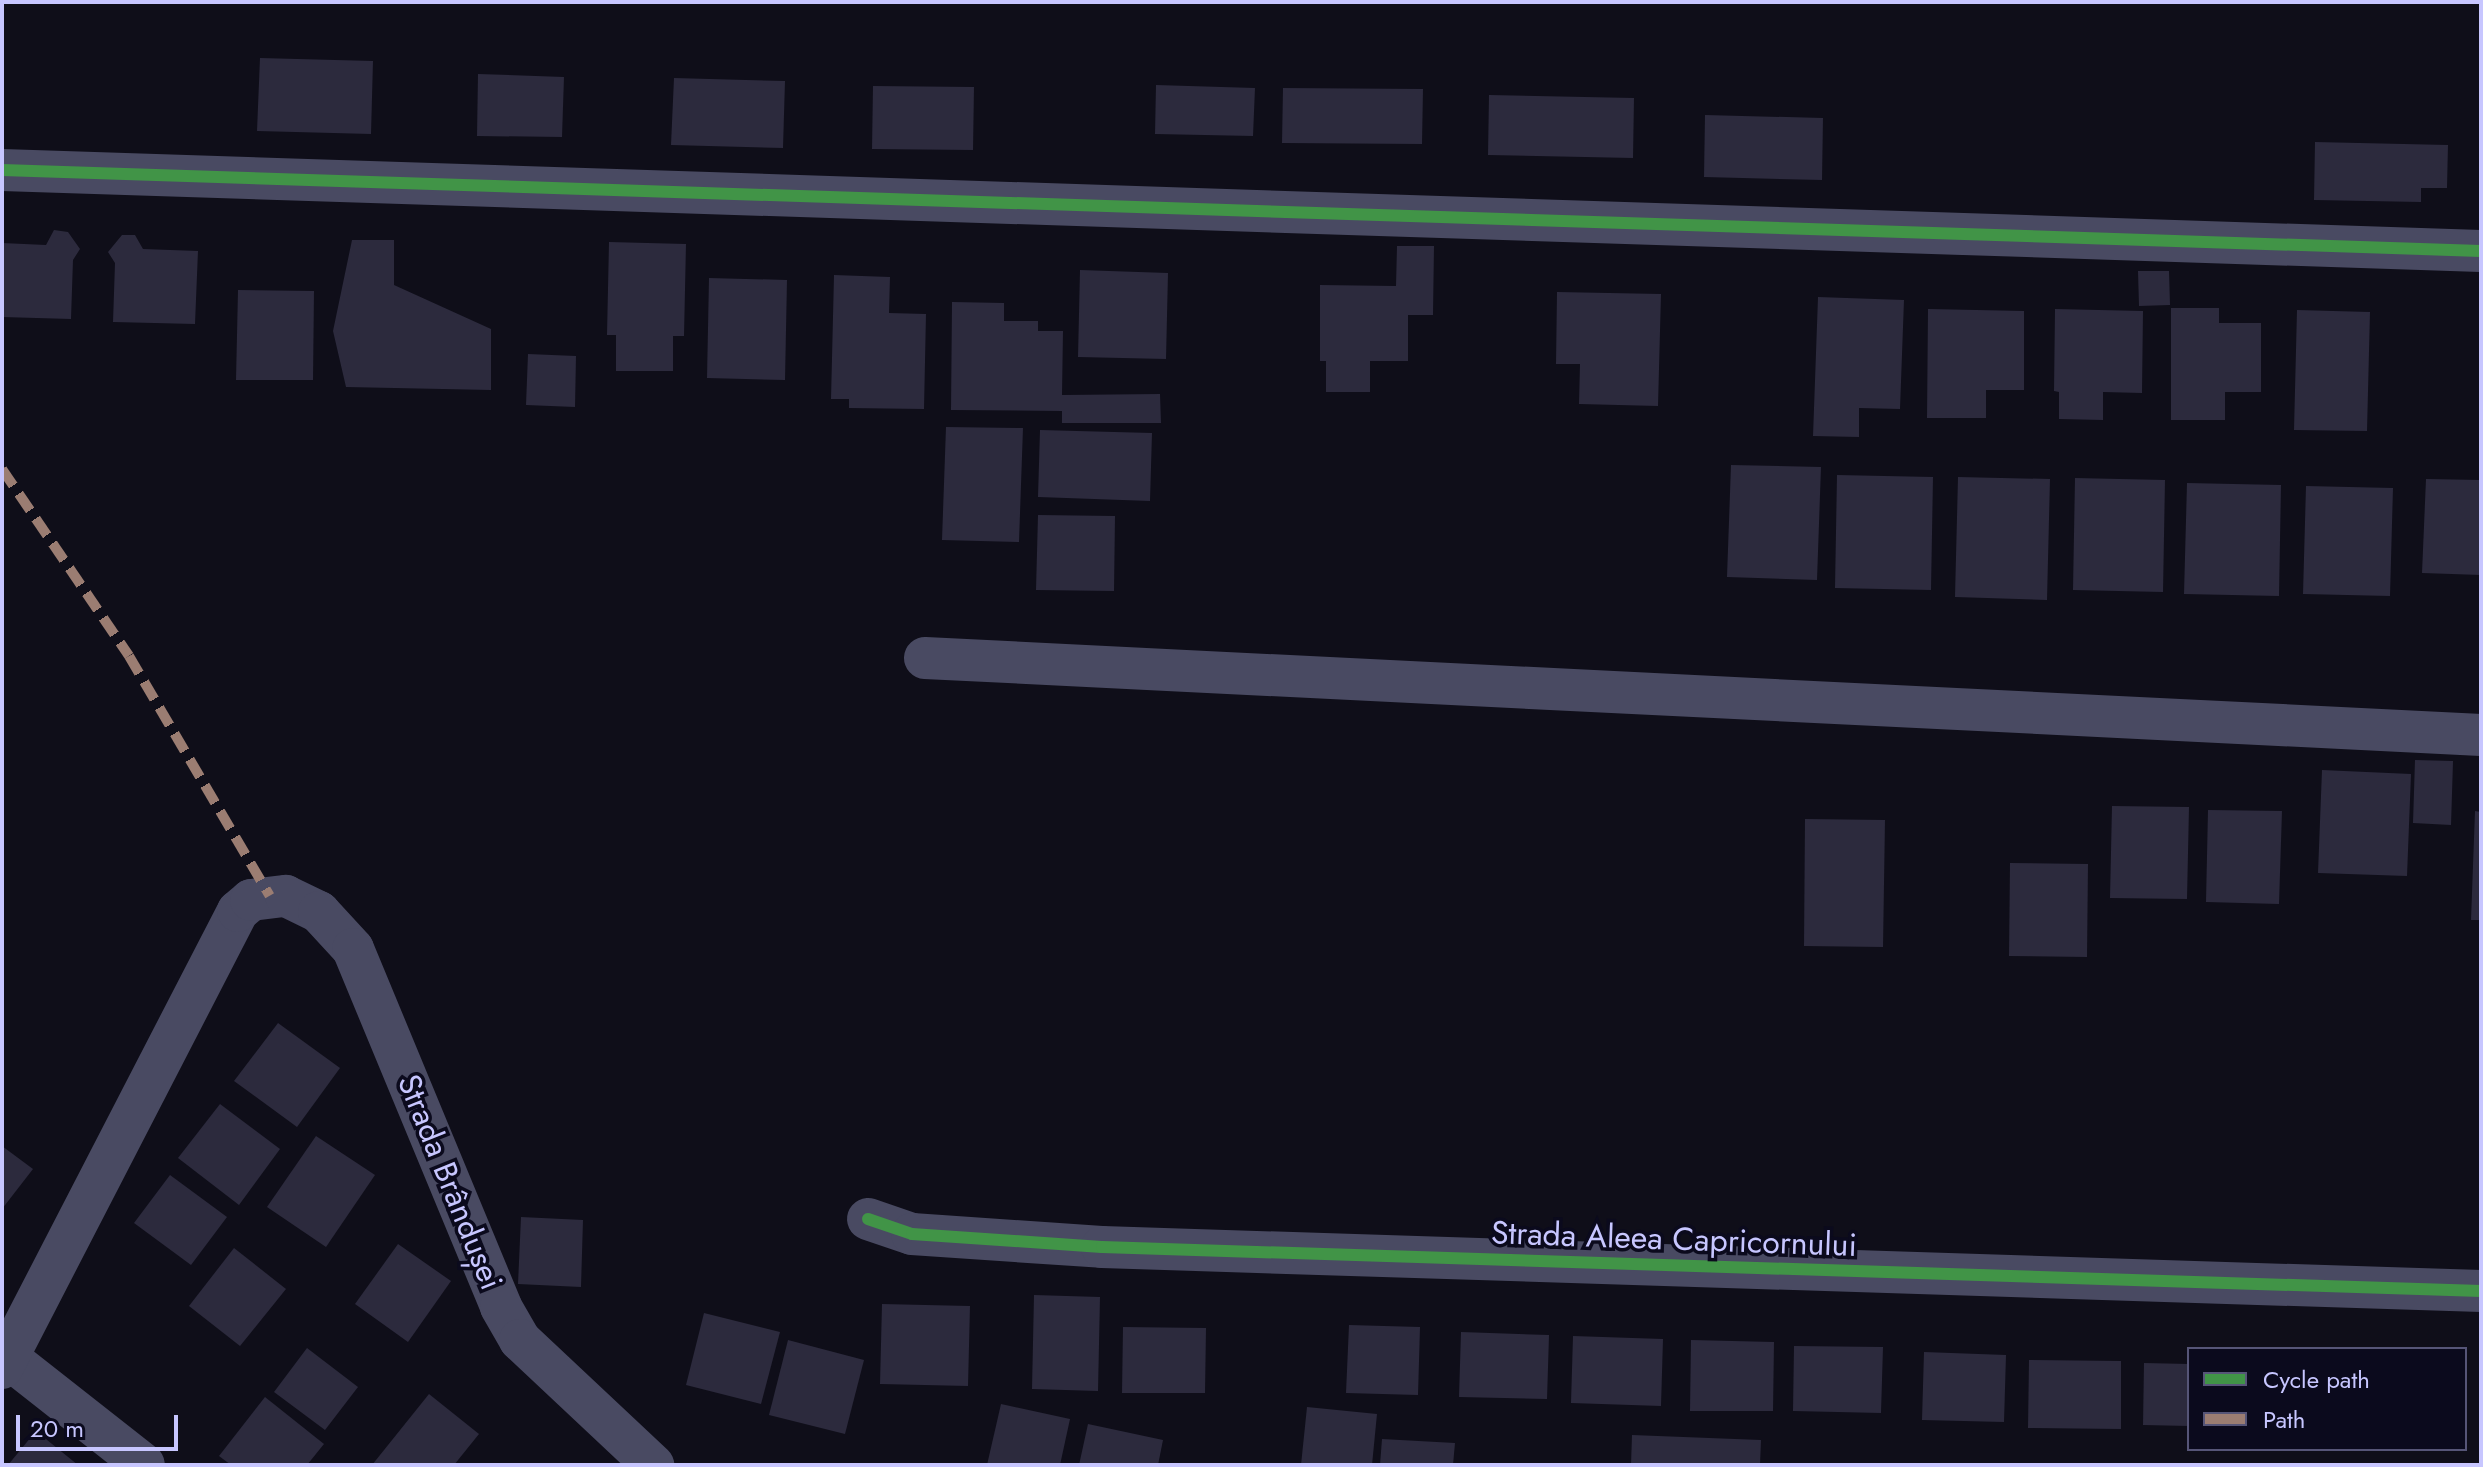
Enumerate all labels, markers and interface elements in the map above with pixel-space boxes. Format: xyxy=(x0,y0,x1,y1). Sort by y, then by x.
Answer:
street label: Strada Brândușei xyxy=(389,1069,511,1295)
street label: Strada Aleea Capricornului xyxy=(1490,1213,1858,1265)
legend xyxy=(2187,1347,2467,1451)
text: Cycle path xyxy=(2263,1362,2370,1397)
scale bar xyxy=(20,1399,182,1449)
text: Path xyxy=(2263,1402,2305,1437)
text: 20 m xyxy=(30,1411,84,1446)

